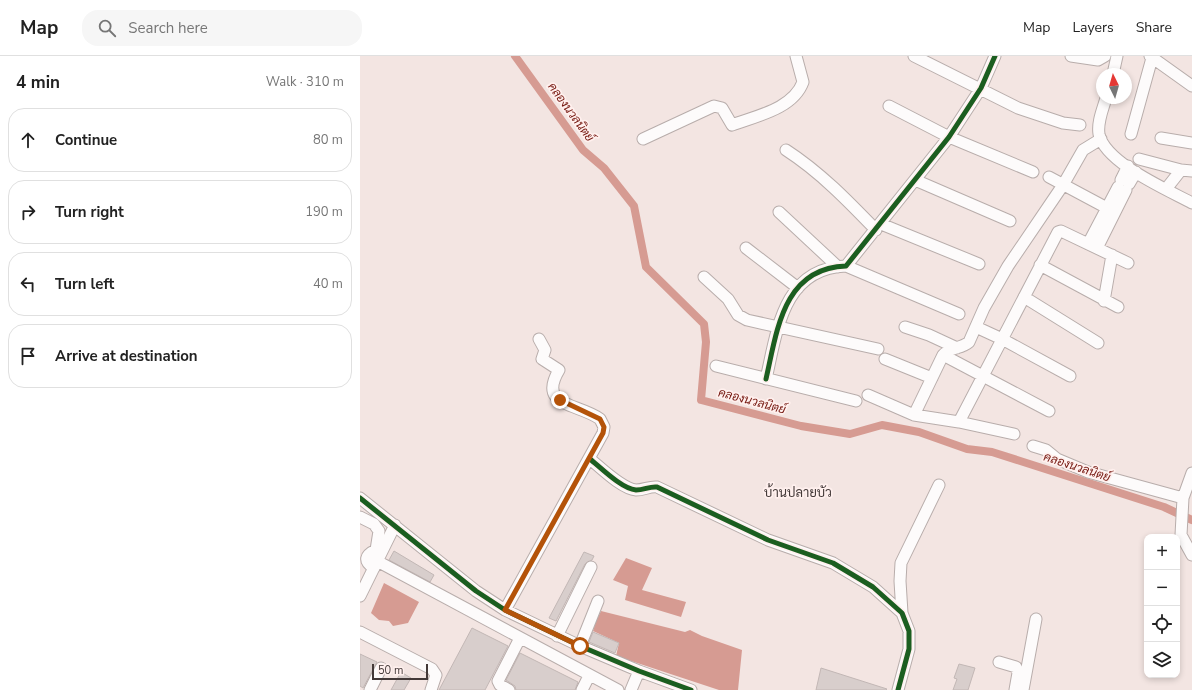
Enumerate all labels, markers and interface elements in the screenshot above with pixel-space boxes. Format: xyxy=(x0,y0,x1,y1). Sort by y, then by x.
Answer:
search box xyxy=(82,10,362,46)
text: Map xyxy=(20,15,58,41)
icon: search xyxy=(96,17,118,39)
text: Search here xyxy=(128,18,208,38)
text: Map xyxy=(1023,18,1050,37)
text: Layers xyxy=(1072,18,1114,37)
text: Share xyxy=(1136,18,1172,37)
north arrow xyxy=(1096,68,1132,104)
text: 4 min xyxy=(16,71,60,94)
text: Walk · 310 m xyxy=(266,73,344,91)
water label: คลองนวลนิตย์ xyxy=(544,79,599,146)
icon: ahead xyxy=(17,129,39,151)
text: Continue xyxy=(55,130,117,150)
text: 80 m xyxy=(313,131,343,149)
icon: right xyxy=(17,201,39,223)
text: Turn right xyxy=(55,202,124,222)
text: 190 m xyxy=(305,203,343,221)
icon: left xyxy=(17,273,39,295)
text: Turn left xyxy=(55,274,114,294)
text: 40 m xyxy=(313,275,343,293)
icon: arrive xyxy=(17,345,39,367)
text: Arrive at destination xyxy=(55,346,198,366)
water label: คลองนวลนิตย์ xyxy=(716,384,789,418)
route end xyxy=(551,391,569,409)
water label: คลองนวลนิตย์ xyxy=(1042,449,1114,486)
district label: บ้านปลายบัว xyxy=(764,483,832,502)
map controls xyxy=(1144,534,1180,678)
button: + xyxy=(1144,534,1180,570)
button: − xyxy=(1144,570,1180,606)
button: locate xyxy=(1144,606,1180,642)
route start xyxy=(571,637,589,655)
button: layers xyxy=(1144,642,1180,678)
scale bar xyxy=(372,662,428,681)
text: 50 m xyxy=(378,663,403,678)

